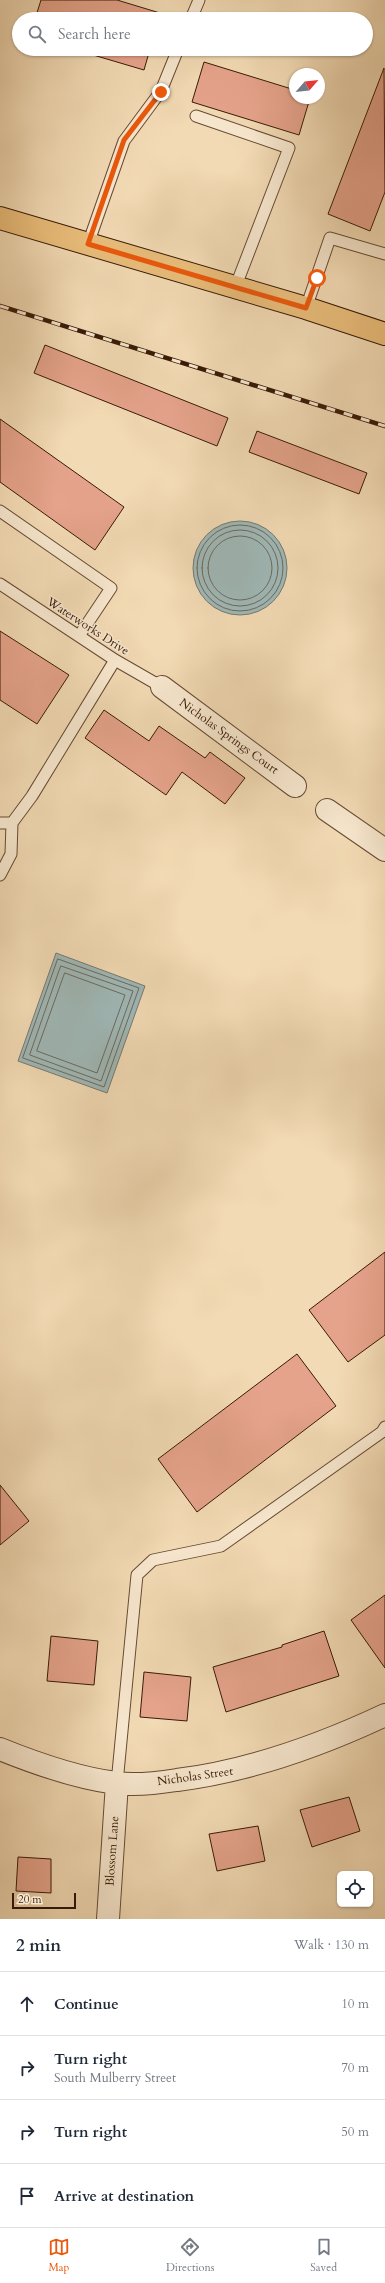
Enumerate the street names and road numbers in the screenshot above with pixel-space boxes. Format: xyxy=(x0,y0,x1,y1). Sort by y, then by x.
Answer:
street label: Waterworks Drive xyxy=(43,593,132,659)
street label: Nicholas Springs Court xyxy=(176,695,282,778)
street label: Nicholas Street xyxy=(156,1763,234,1789)
street label: Blossom Lane xyxy=(102,1815,122,1887)

